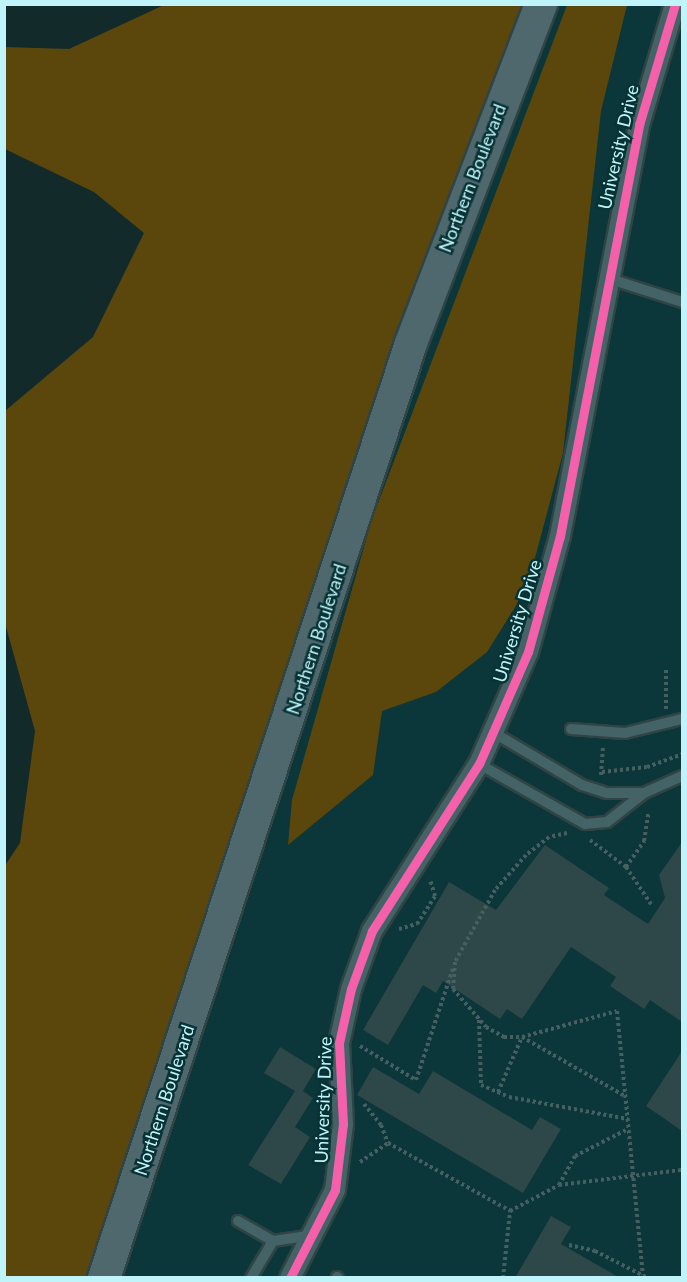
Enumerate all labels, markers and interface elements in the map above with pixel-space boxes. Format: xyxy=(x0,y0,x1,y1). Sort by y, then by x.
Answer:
street label: University Drive xyxy=(593,82,643,212)
street label: Northern Boulevard xyxy=(434,101,510,255)
street label: University Drive xyxy=(488,557,546,685)
street label: Northern Boulevard xyxy=(281,561,351,717)
street label: Northern Boulevard xyxy=(129,1022,199,1178)
street label: University Drive xyxy=(310,1036,336,1164)

